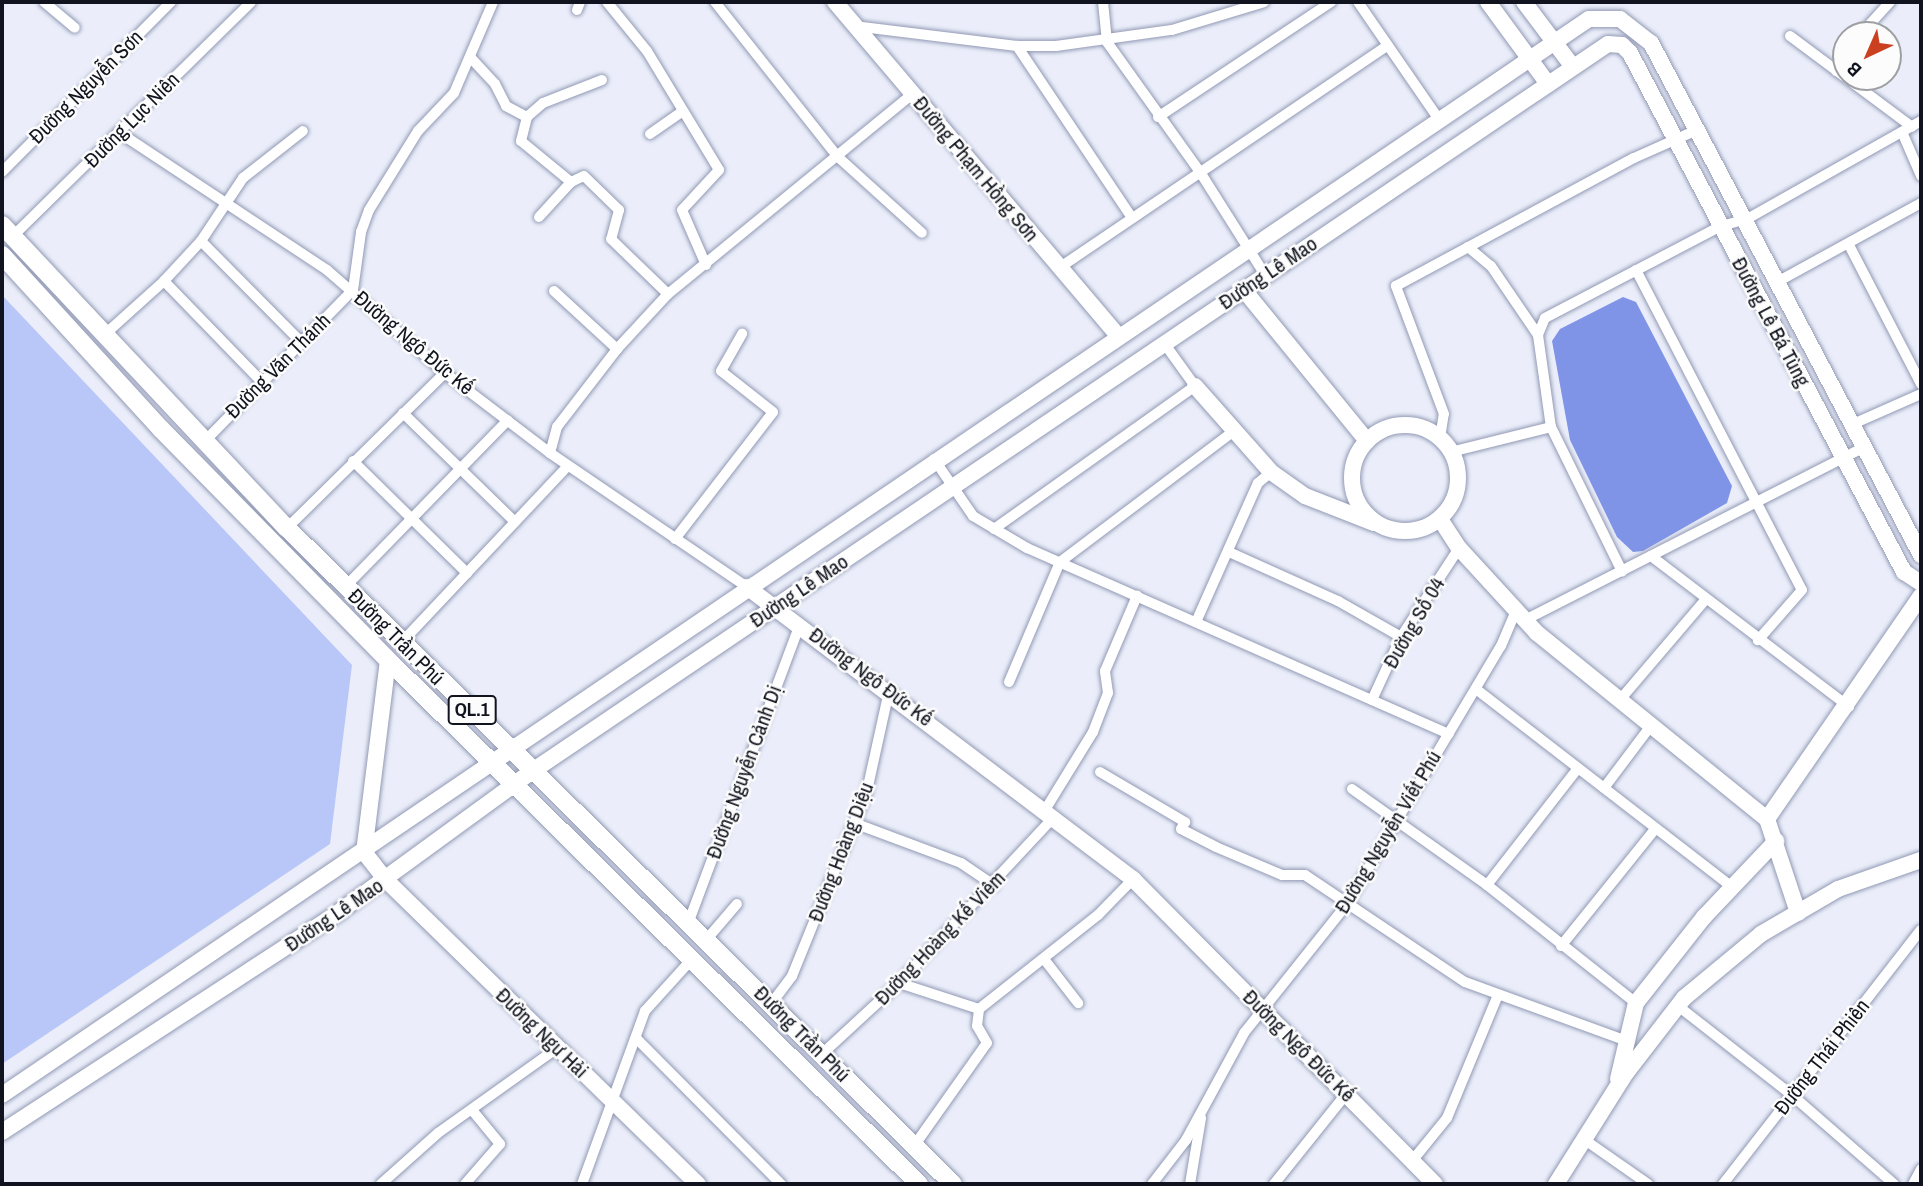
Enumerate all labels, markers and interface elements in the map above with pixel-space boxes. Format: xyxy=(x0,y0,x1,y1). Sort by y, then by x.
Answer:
north arrow xyxy=(1832,21,1902,91)
street label: Đường Nguyễn Sơn xyxy=(24,25,148,149)
text: B xyxy=(1841,56,1867,83)
street label: Đường Lục Niên xyxy=(79,67,185,173)
street label: Đường Phạm Hồng Sơn xyxy=(908,91,1044,247)
street label: Đường Lê Mao xyxy=(1214,231,1322,315)
street label: Đường Lê Bá Tùng xyxy=(1726,253,1816,391)
street label: Đường Ngô Đức Kế xyxy=(349,286,479,400)
street label: Đường Văn Thánh xyxy=(220,308,336,424)
street label: Đường Lê Mao xyxy=(745,549,853,633)
street label: Đường Số 04 xyxy=(1378,573,1450,673)
street label: Đường Trần Phú xyxy=(343,584,449,690)
street label: Đường Ngô Đức Kế xyxy=(804,622,938,732)
street label: Đường Nguyễn Cảnh Dị xyxy=(701,682,787,862)
road number: QL.1 xyxy=(448,694,496,726)
street label: Đường Nguyễn Viết Phú xyxy=(1329,746,1447,918)
street label: Đường Hoàng Diệu xyxy=(803,779,879,925)
street label: Đường Hoàng Kế Viêm xyxy=(870,866,1010,1010)
street label: Đường Lê Mao xyxy=(280,873,388,957)
street label: Đường Trần Phú xyxy=(749,981,855,1087)
street label: Đường Ngư Hải xyxy=(491,983,593,1083)
street label: Đường Ngô Đức Kế xyxy=(1238,985,1360,1107)
street label: Đường Thái Phiên xyxy=(1769,994,1875,1120)

